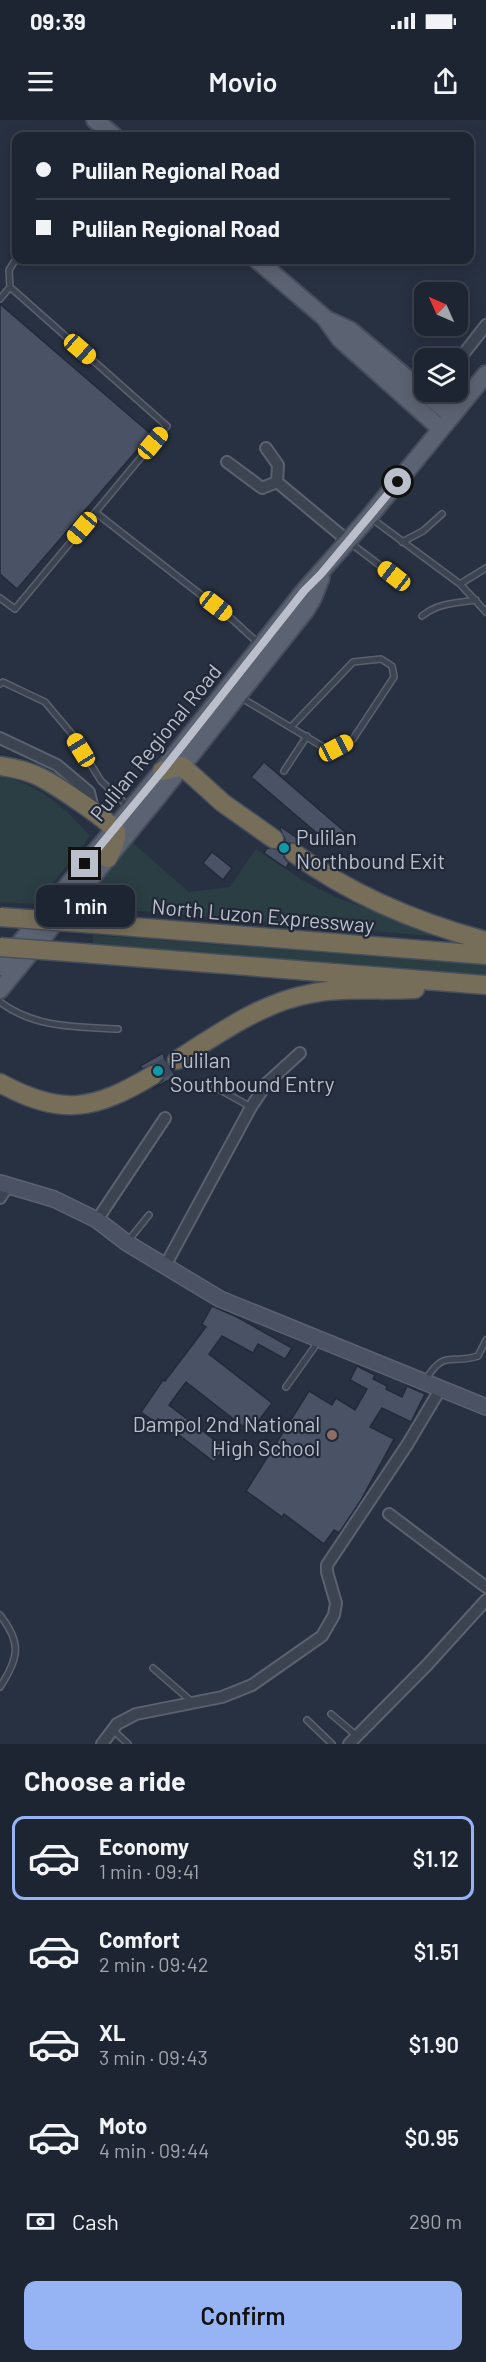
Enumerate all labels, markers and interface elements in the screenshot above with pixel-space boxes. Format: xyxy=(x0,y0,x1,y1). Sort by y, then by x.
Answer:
text: 09:39 xyxy=(30,8,86,34)
icon: menu xyxy=(24,65,57,98)
text: Movio xyxy=(208,65,278,97)
icon: share xyxy=(429,65,462,98)
text: Pulilan Regional Road xyxy=(72,157,280,183)
text: Pulilan Regional Road xyxy=(72,215,280,241)
north arrow xyxy=(414,282,468,336)
map controls xyxy=(414,282,468,402)
car xyxy=(61,330,99,368)
button: layers xyxy=(414,348,468,402)
car xyxy=(135,423,171,463)
route start xyxy=(384,468,411,495)
car xyxy=(64,508,100,548)
car xyxy=(374,558,414,594)
car xyxy=(196,588,236,624)
street label: Pulilan Regional Road xyxy=(84,659,226,825)
car xyxy=(64,730,98,770)
car xyxy=(316,732,356,764)
place label: Pulilan Northbound Exit xyxy=(296,824,445,873)
marker: Pulilan Northbound Exit xyxy=(277,841,291,855)
route end xyxy=(71,850,98,877)
callout: 1 min xyxy=(36,885,134,927)
street label: North Luzon Expressway xyxy=(151,893,376,937)
text: 1 min xyxy=(64,894,107,918)
place label: Pulilan Southbound Entry xyxy=(170,1047,335,1096)
marker: Pulilan Southbound Entry xyxy=(151,1064,165,1078)
place label: Dampol 2nd National High School xyxy=(133,1411,320,1460)
marker: Dampol 2nd National High School xyxy=(325,1428,339,1442)
text: Choose a ride xyxy=(24,1764,186,1796)
icon: car xyxy=(27,1831,81,1885)
text: Economy xyxy=(99,1833,189,1859)
text: $1.12 xyxy=(413,1845,459,1871)
text: 1 min · 09:41 xyxy=(99,1859,199,1883)
icon: car xyxy=(27,1924,81,1978)
text: Comfort xyxy=(99,1926,180,1952)
text: $1.51 xyxy=(414,1938,459,1964)
text: 2 min · 09:42 xyxy=(99,1952,209,1976)
icon: car xyxy=(27,2017,81,2071)
text: XL xyxy=(99,2019,125,2045)
text: $1.90 xyxy=(409,2031,459,2057)
text: 3 min · 09:43 xyxy=(99,2045,208,2069)
icon: car xyxy=(27,2110,81,2164)
text: Moto xyxy=(99,2112,147,2138)
text: $0.95 xyxy=(405,2124,459,2150)
text: 4 min · 09:44 xyxy=(99,2138,209,2162)
icon: cash xyxy=(24,2205,57,2238)
text: Cash xyxy=(72,2208,119,2234)
text: 290 m xyxy=(409,2209,462,2233)
button: Confirm xyxy=(24,2281,462,2350)

